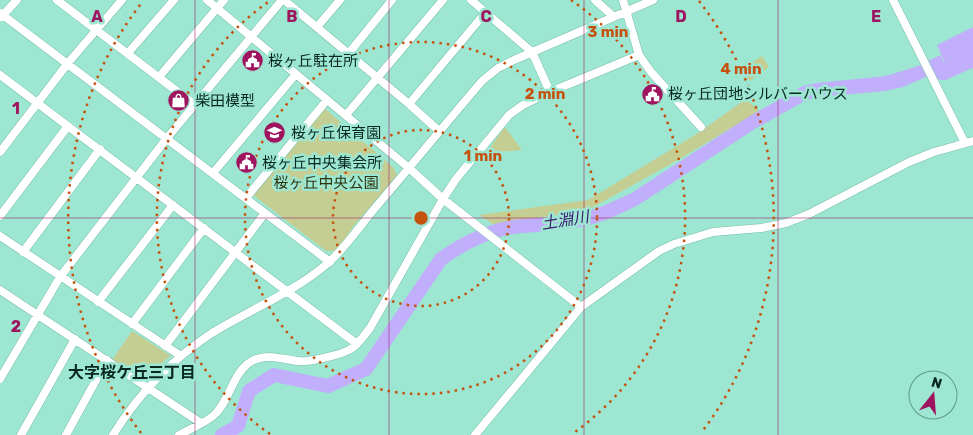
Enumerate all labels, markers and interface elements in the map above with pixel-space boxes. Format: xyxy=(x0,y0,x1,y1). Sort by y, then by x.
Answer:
text: A xyxy=(91,7,103,26)
text: B xyxy=(286,7,298,26)
text: C xyxy=(480,7,492,26)
text: D xyxy=(675,7,687,26)
text: E xyxy=(871,7,881,26)
text: 3 min xyxy=(588,23,628,41)
public building icon: 桜ヶ丘駐在所 xyxy=(240,49,264,73)
place label: 桜ヶ丘駐在所 xyxy=(268,52,358,70)
text: 4 min xyxy=(720,60,762,78)
public building icon: 桜ヶ丘団地シルバーハウス xyxy=(640,82,664,106)
text: 2 min xyxy=(525,85,565,103)
place label: 桜ヶ丘団地シルバーハウス xyxy=(668,85,848,103)
shop icon: 柴田模型 xyxy=(167,89,191,113)
place label: 柴田模型 xyxy=(195,92,255,110)
text: 1 xyxy=(12,99,20,118)
school or university icon: 桜ヶ丘保育園 xyxy=(263,121,287,145)
place label: 桜ヶ丘保育園 xyxy=(291,124,381,142)
text: 1 min xyxy=(464,147,502,165)
public building icon: 桜ヶ丘中央集会所 xyxy=(234,151,258,175)
place label: 桜ヶ丘中央集会所 xyxy=(262,154,382,172)
park label: 桜ヶ丘中央公園 xyxy=(273,174,379,192)
water label: 土淵川 xyxy=(540,207,592,233)
centre of rings xyxy=(412,209,430,227)
text: 2 xyxy=(11,317,21,336)
district label: 大字桜ケ丘三丁目 xyxy=(68,363,196,382)
north arrow xyxy=(908,370,958,420)
text: N xyxy=(929,373,944,393)

